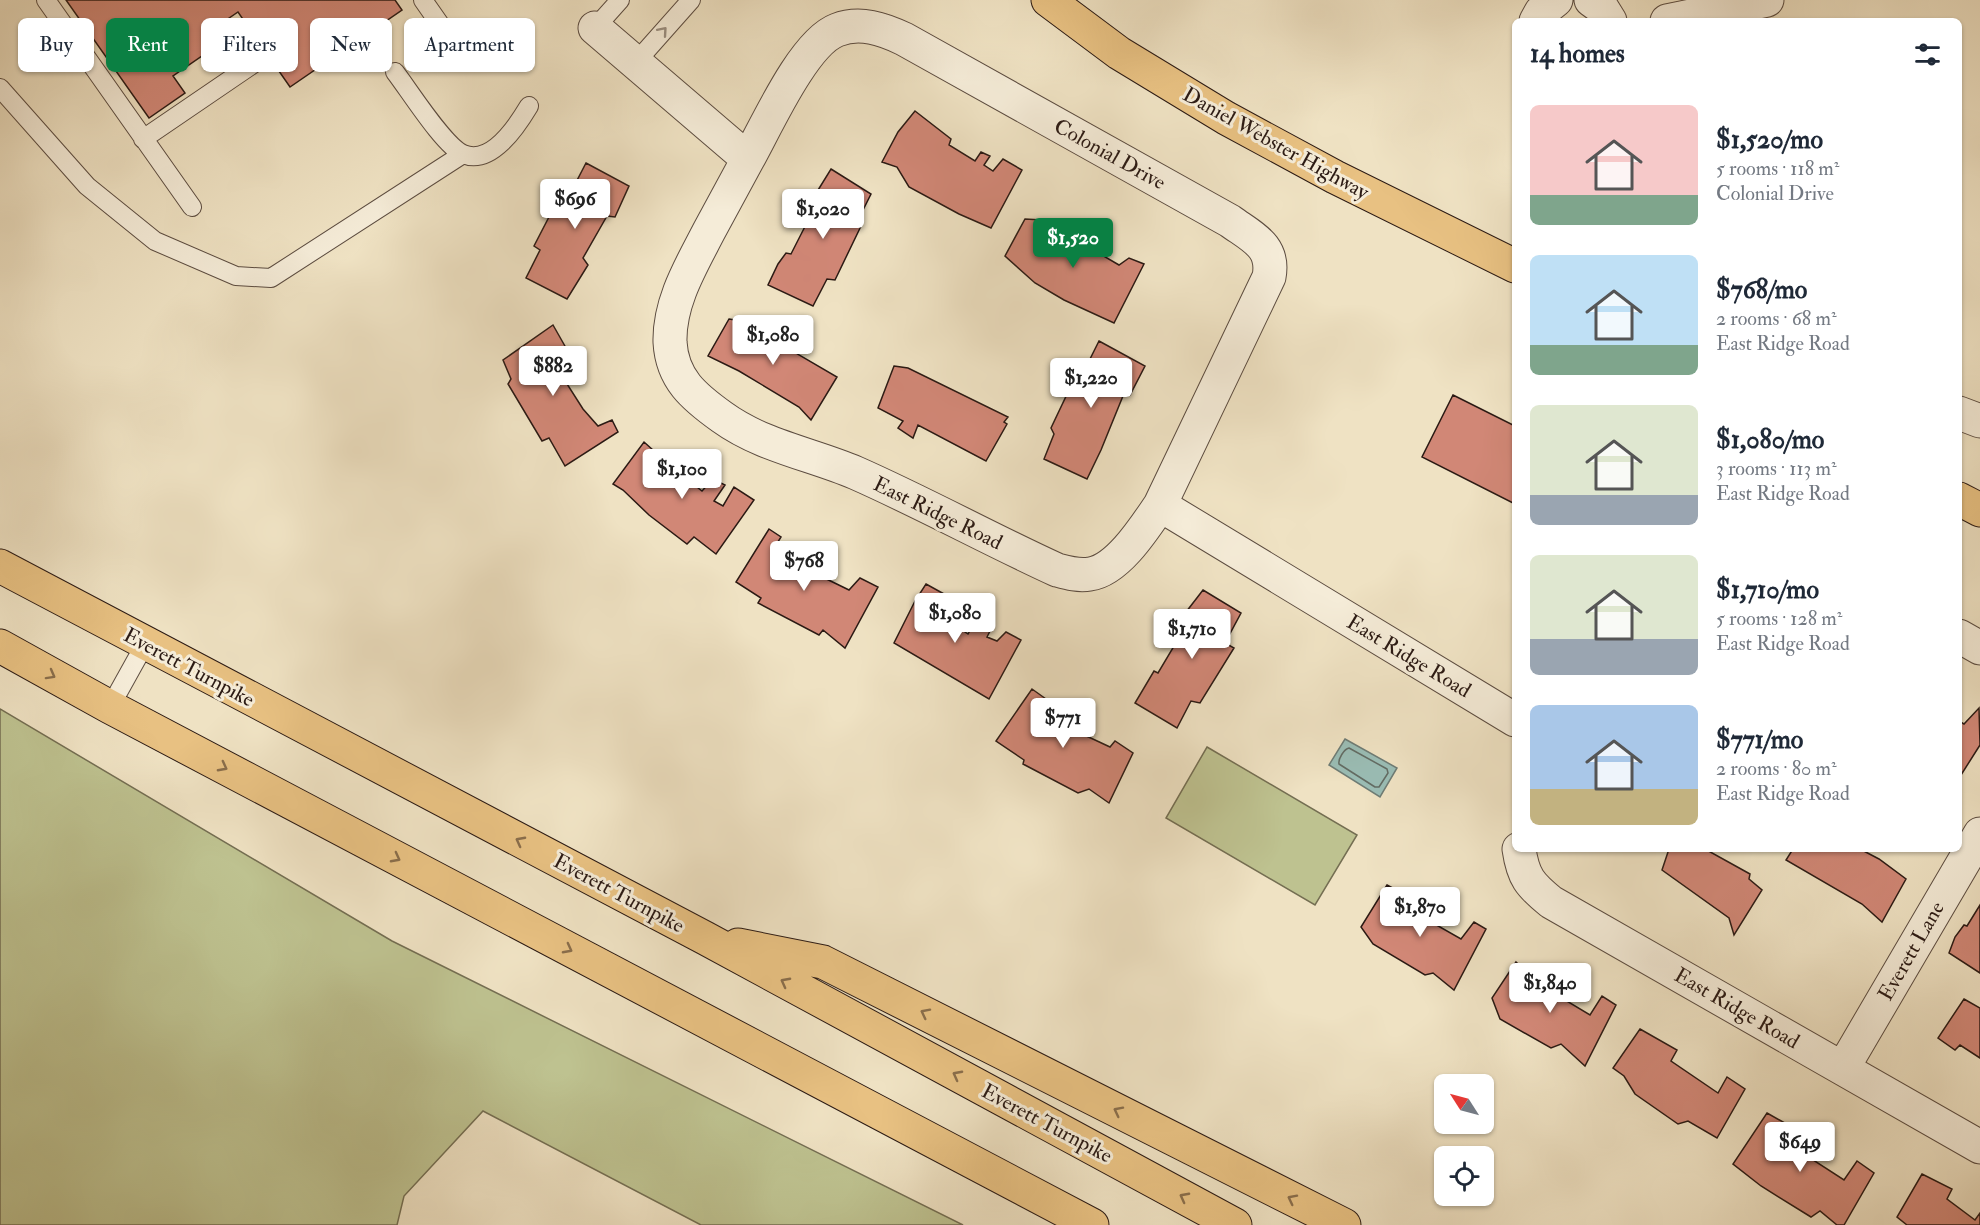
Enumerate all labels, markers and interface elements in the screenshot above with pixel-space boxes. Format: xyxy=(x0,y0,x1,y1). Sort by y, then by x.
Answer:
chip: Buy xyxy=(18,18,94,72)
chip: Rent xyxy=(106,18,189,72)
chip: Filters xyxy=(201,18,298,72)
chip: New xyxy=(310,18,392,72)
chip: Apartment xyxy=(404,18,535,72)
one-way arrow xyxy=(656,27,667,38)
text: 14 homes xyxy=(1530,38,1625,70)
icon: filters xyxy=(1911,38,1944,71)
street label: Daniel Webster Highway xyxy=(1178,81,1374,206)
street label: Colonial Drive xyxy=(1049,113,1171,196)
text: $1,520/mo xyxy=(1716,124,1823,156)
icon: home xyxy=(1578,129,1650,201)
text: 5 rooms · 118 m² xyxy=(1716,156,1839,181)
pin: $696 xyxy=(539,179,611,230)
text: Colonial Drive xyxy=(1716,181,1834,206)
text: $696 xyxy=(554,186,596,211)
pin: $1,020 xyxy=(774,189,872,240)
text: $1,020 xyxy=(796,196,850,221)
pin: $1,520 xyxy=(1024,218,1122,269)
text: $1,520 xyxy=(1047,225,1099,250)
text: $768/mo xyxy=(1716,274,1807,306)
icon: home xyxy=(1578,279,1650,351)
text: 2 rooms · 68 m² xyxy=(1716,306,1837,331)
pin: $1,080 xyxy=(724,315,822,366)
text: $1,080 xyxy=(746,322,800,347)
text: East Ridge Road xyxy=(1716,331,1850,356)
pin: $882 xyxy=(517,346,589,397)
text: $882 xyxy=(533,353,573,378)
pin: $1,220 xyxy=(1042,358,1140,409)
text: $1,220 xyxy=(1064,365,1118,390)
text: $1,080/mo xyxy=(1716,424,1824,456)
icon: home xyxy=(1578,429,1650,501)
pin: $1,100 xyxy=(633,449,731,500)
text: $1,100 xyxy=(657,456,707,481)
text: 3 rooms · 113 m² xyxy=(1716,456,1837,481)
street label: East Ridge Road xyxy=(869,471,1007,557)
text: East Ridge Road xyxy=(1716,481,1850,506)
pin: $768 xyxy=(768,541,840,592)
text: $768 xyxy=(784,548,824,573)
text: $1,710/mo xyxy=(1716,574,1819,606)
icon: home xyxy=(1578,579,1650,651)
pin: $1,080 xyxy=(906,593,1004,644)
text: $1,080 xyxy=(928,600,982,625)
text: 5 rooms · 128 m² xyxy=(1716,606,1842,631)
pin: $1,710 xyxy=(1143,609,1241,660)
street label: East Ridge Road xyxy=(1342,609,1476,705)
text: $1,710 xyxy=(1168,616,1216,641)
street label: Everett Turnpike xyxy=(119,622,259,713)
text: East Ridge Road xyxy=(1716,631,1850,656)
one-way arrow xyxy=(45,668,55,679)
pin: $771 xyxy=(1027,698,1099,749)
text: $771 xyxy=(1045,705,1081,730)
text: $771/mo xyxy=(1716,724,1803,756)
icon: home xyxy=(1578,729,1650,801)
text: 2 rooms · 80 m² xyxy=(1716,756,1837,781)
one-way arrow xyxy=(217,760,227,771)
text: East Ridge Road xyxy=(1716,781,1850,806)
one-way arrow xyxy=(516,837,527,848)
street label: Everett Turnpike xyxy=(549,848,689,939)
one-way arrow xyxy=(389,851,400,862)
pin: $1,870 xyxy=(1371,887,1469,938)
text: $1,870 xyxy=(1394,894,1446,919)
street label: Everett Lane xyxy=(1872,897,1951,1006)
one-way arrow xyxy=(562,942,572,953)
street label: East Ridge Road xyxy=(1669,962,1805,1056)
pin: $1,840 xyxy=(1501,963,1599,1014)
text: $1,840 xyxy=(1523,970,1577,995)
one-way arrow xyxy=(781,978,792,989)
one-way arrow xyxy=(921,1009,931,1020)
one-way arrow xyxy=(953,1071,963,1082)
north arrow xyxy=(1434,1074,1494,1134)
map controls xyxy=(1434,1074,1494,1206)
street label: Everett Turnpike xyxy=(977,1078,1117,1169)
one-way arrow xyxy=(1113,1106,1124,1118)
pin: $649 xyxy=(1764,1122,1836,1173)
text: $649 xyxy=(1779,1129,1821,1154)
button: locate xyxy=(1434,1146,1494,1206)
one-way arrow xyxy=(1180,1193,1190,1204)
one-way arrow xyxy=(1287,1194,1298,1206)

